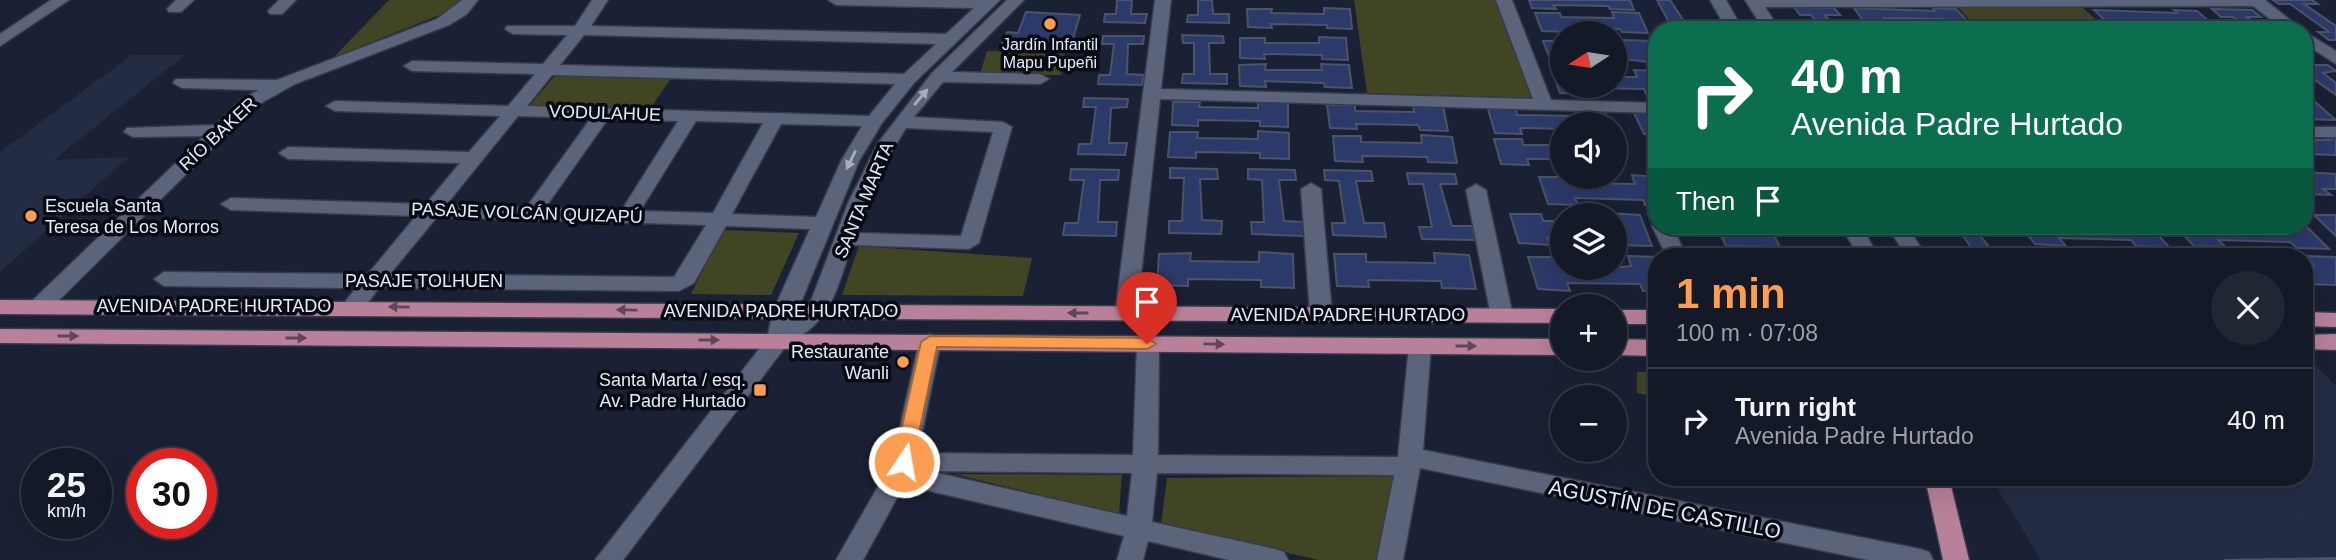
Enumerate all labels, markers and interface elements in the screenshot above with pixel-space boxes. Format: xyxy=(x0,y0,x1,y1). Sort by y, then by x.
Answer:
marker: Jardín Infantil Mapu Pupeñi xyxy=(1042,16,1058,32)
north arrow xyxy=(1550,21,1628,98)
map controls xyxy=(1550,21,1627,462)
place label: Jardín Infantil Mapu Pupeñi xyxy=(1002,36,1098,71)
icon: right xyxy=(1676,49,1767,140)
text: 40 m xyxy=(1791,49,1903,103)
one-way arrow xyxy=(913,88,928,106)
street label: RÍO BAKER xyxy=(175,93,261,175)
street label: VODULAHUE xyxy=(549,101,661,125)
text: Avenida Padre Hurtado xyxy=(1791,106,2123,142)
button: sound xyxy=(1550,112,1627,189)
street label: SANTA MARTA xyxy=(831,139,897,261)
one-way arrow xyxy=(845,150,857,170)
icon: arrive xyxy=(1749,182,1787,220)
text: Then xyxy=(1676,186,1735,216)
place label: Escuela Santa Teresa de Los Morros xyxy=(45,196,219,237)
street label: PASAJE VOLCÁN QUIZAPÚ xyxy=(411,198,643,227)
button: layers xyxy=(1550,203,1627,280)
marker: Escuela Santa Teresa de Los Morros xyxy=(23,208,39,224)
text: 1 min xyxy=(1676,270,1786,317)
street label: PASAJE TOLHUEN xyxy=(345,271,503,291)
button: close xyxy=(2211,271,2285,345)
pin xyxy=(1117,272,1177,344)
icon: arrive xyxy=(1128,283,1166,321)
button: + xyxy=(1550,294,1627,371)
street label: AVENIDA PADRE HURTADO xyxy=(97,296,331,316)
street label: AVENIDA PADRE HURTADO xyxy=(664,301,898,321)
one-way arrow xyxy=(388,302,410,313)
one-way arrow xyxy=(615,304,637,315)
street label: AVENIDA PADRE HURTADO xyxy=(1231,305,1465,325)
one-way arrow xyxy=(1067,307,1089,319)
text: 100 m · 07:08 xyxy=(1676,320,1818,346)
one-way arrow xyxy=(57,331,79,342)
one-way arrow xyxy=(285,332,307,344)
one-way arrow xyxy=(698,334,720,346)
one-way arrow xyxy=(1203,338,1225,350)
one-way arrow xyxy=(1455,340,1477,352)
place label: Restaurante Wanli xyxy=(791,342,889,383)
marker: Restaurante Wanli xyxy=(895,354,911,370)
place label: Santa Marta / esq. Av. Padre Hurtado xyxy=(599,370,746,411)
marker: Santa Marta / esq. Av. Padre Hurtado xyxy=(752,382,768,398)
button: − xyxy=(1550,385,1627,462)
text: Turn right xyxy=(1735,392,1856,422)
icon: right xyxy=(1676,402,1714,440)
text: 40 m xyxy=(2227,405,2285,435)
text: Avenida Padre Hurtado xyxy=(1735,423,1974,449)
position arrow xyxy=(867,425,941,499)
speed limit sign: 30 xyxy=(126,448,217,539)
text: 25 xyxy=(47,465,86,504)
street label: AGUSTÍN DE CASTILLO xyxy=(1547,475,1783,543)
text: km/h xyxy=(47,501,86,521)

